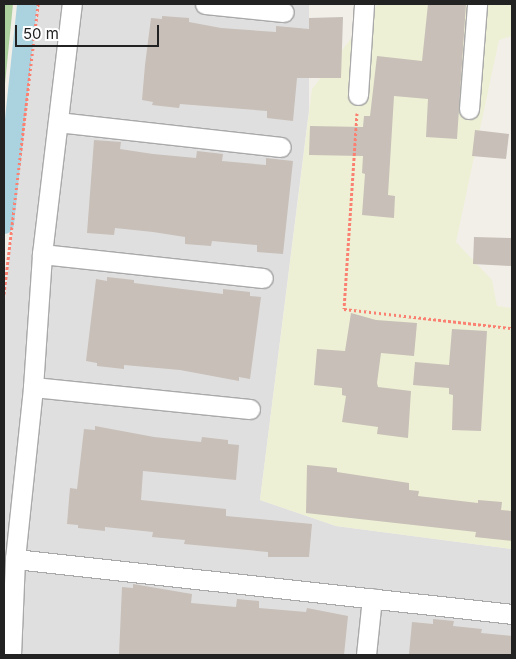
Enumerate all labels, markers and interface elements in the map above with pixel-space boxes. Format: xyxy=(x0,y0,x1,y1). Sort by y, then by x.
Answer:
scale bar xyxy=(18,15,161,47)
text: 50 m xyxy=(23,24,59,43)

